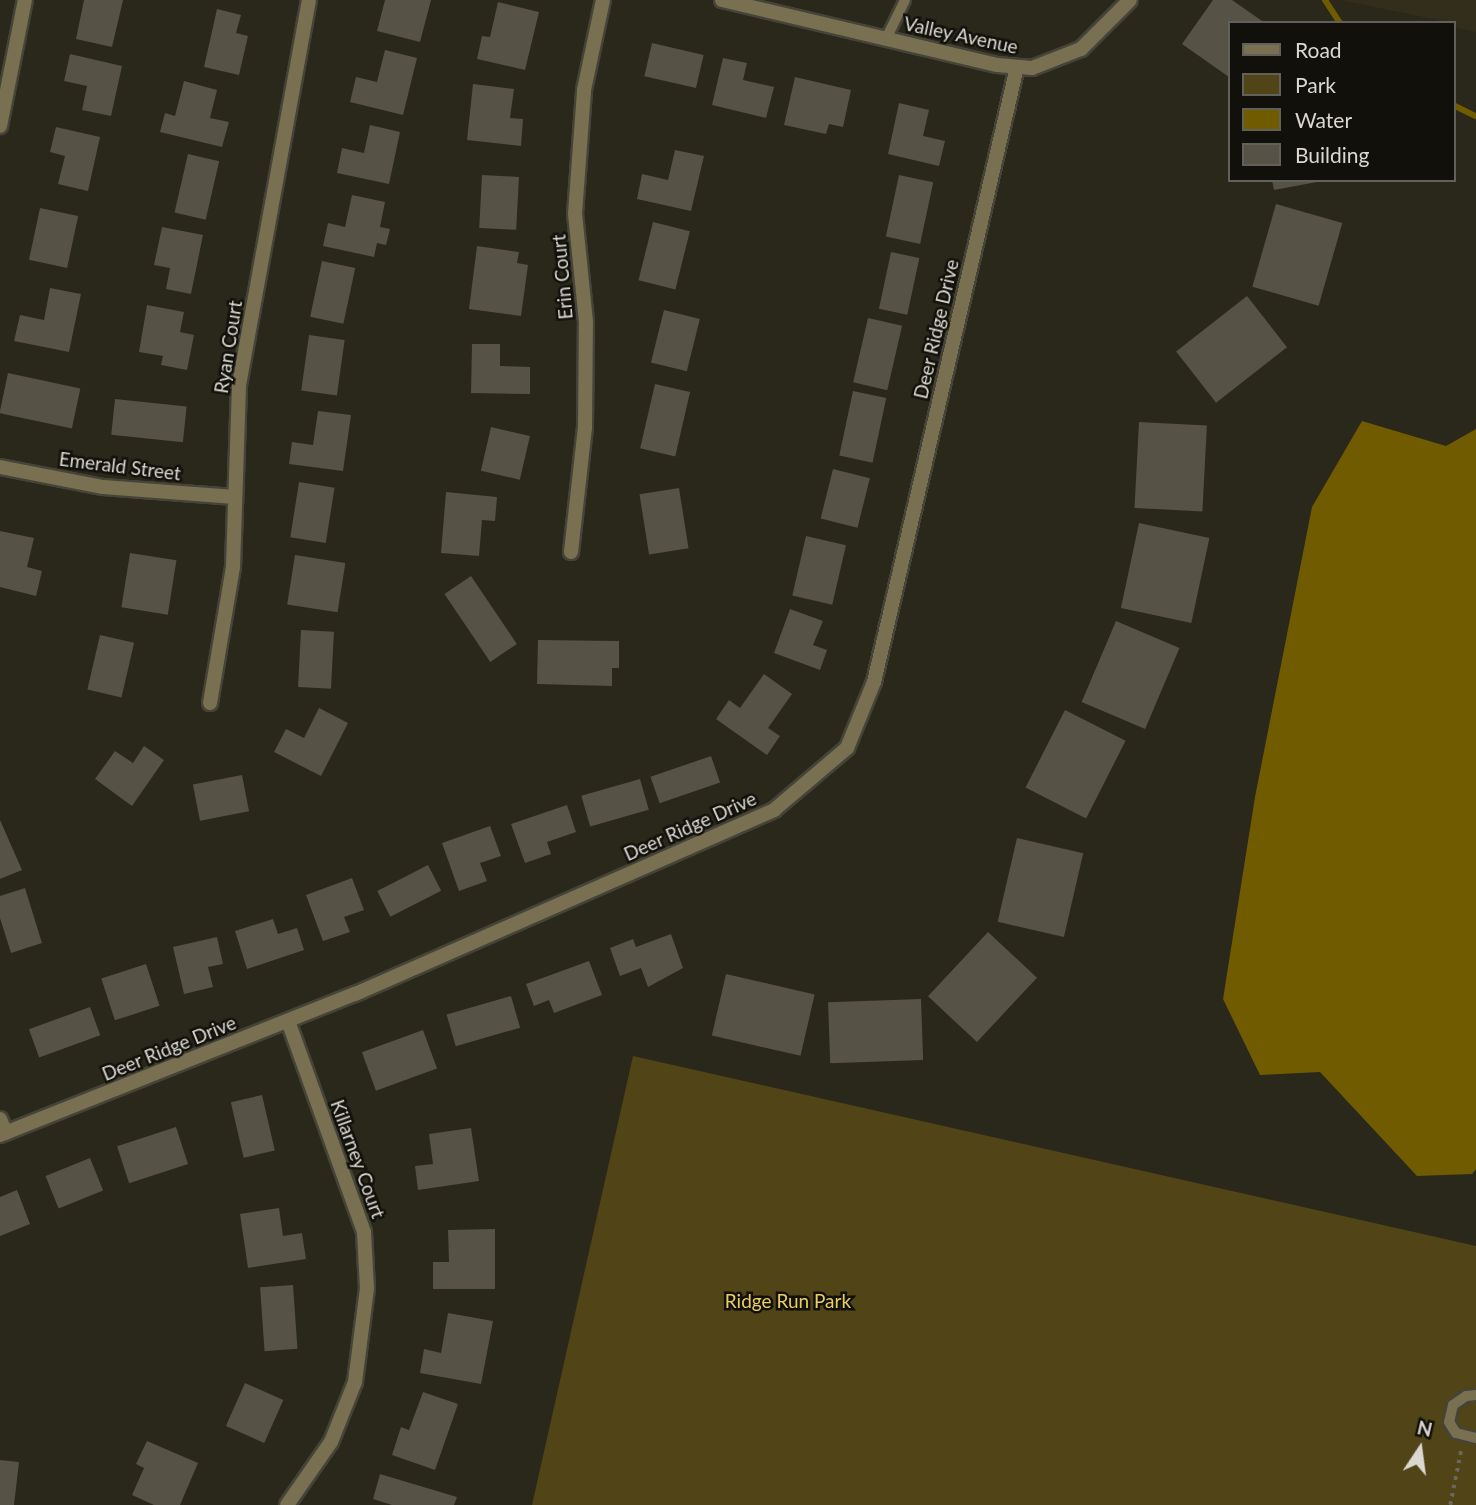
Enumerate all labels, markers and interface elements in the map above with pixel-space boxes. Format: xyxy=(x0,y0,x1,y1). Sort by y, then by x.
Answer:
street label: Valley Avenue xyxy=(901,12,1021,58)
legend xyxy=(1228,21,1455,182)
text: Road xyxy=(1295,37,1342,62)
text: Park xyxy=(1295,72,1336,97)
text: Water xyxy=(1295,107,1352,132)
text: Building xyxy=(1295,142,1370,167)
street label: Erin Court xyxy=(547,234,577,320)
street label: Deer Ridge Drive xyxy=(909,257,963,401)
street label: Ryan Court xyxy=(209,299,247,395)
street label: Emerald Street xyxy=(58,447,182,485)
street label: Deer Ridge Drive xyxy=(620,786,760,866)
street label: Deer Ridge Drive xyxy=(98,1011,240,1085)
street label: Killarney Court xyxy=(326,1096,390,1222)
park label: Ridge Run Park xyxy=(725,1290,851,1312)
north arrow xyxy=(1385,1414,1455,1484)
text: N xyxy=(1415,1415,1435,1441)

